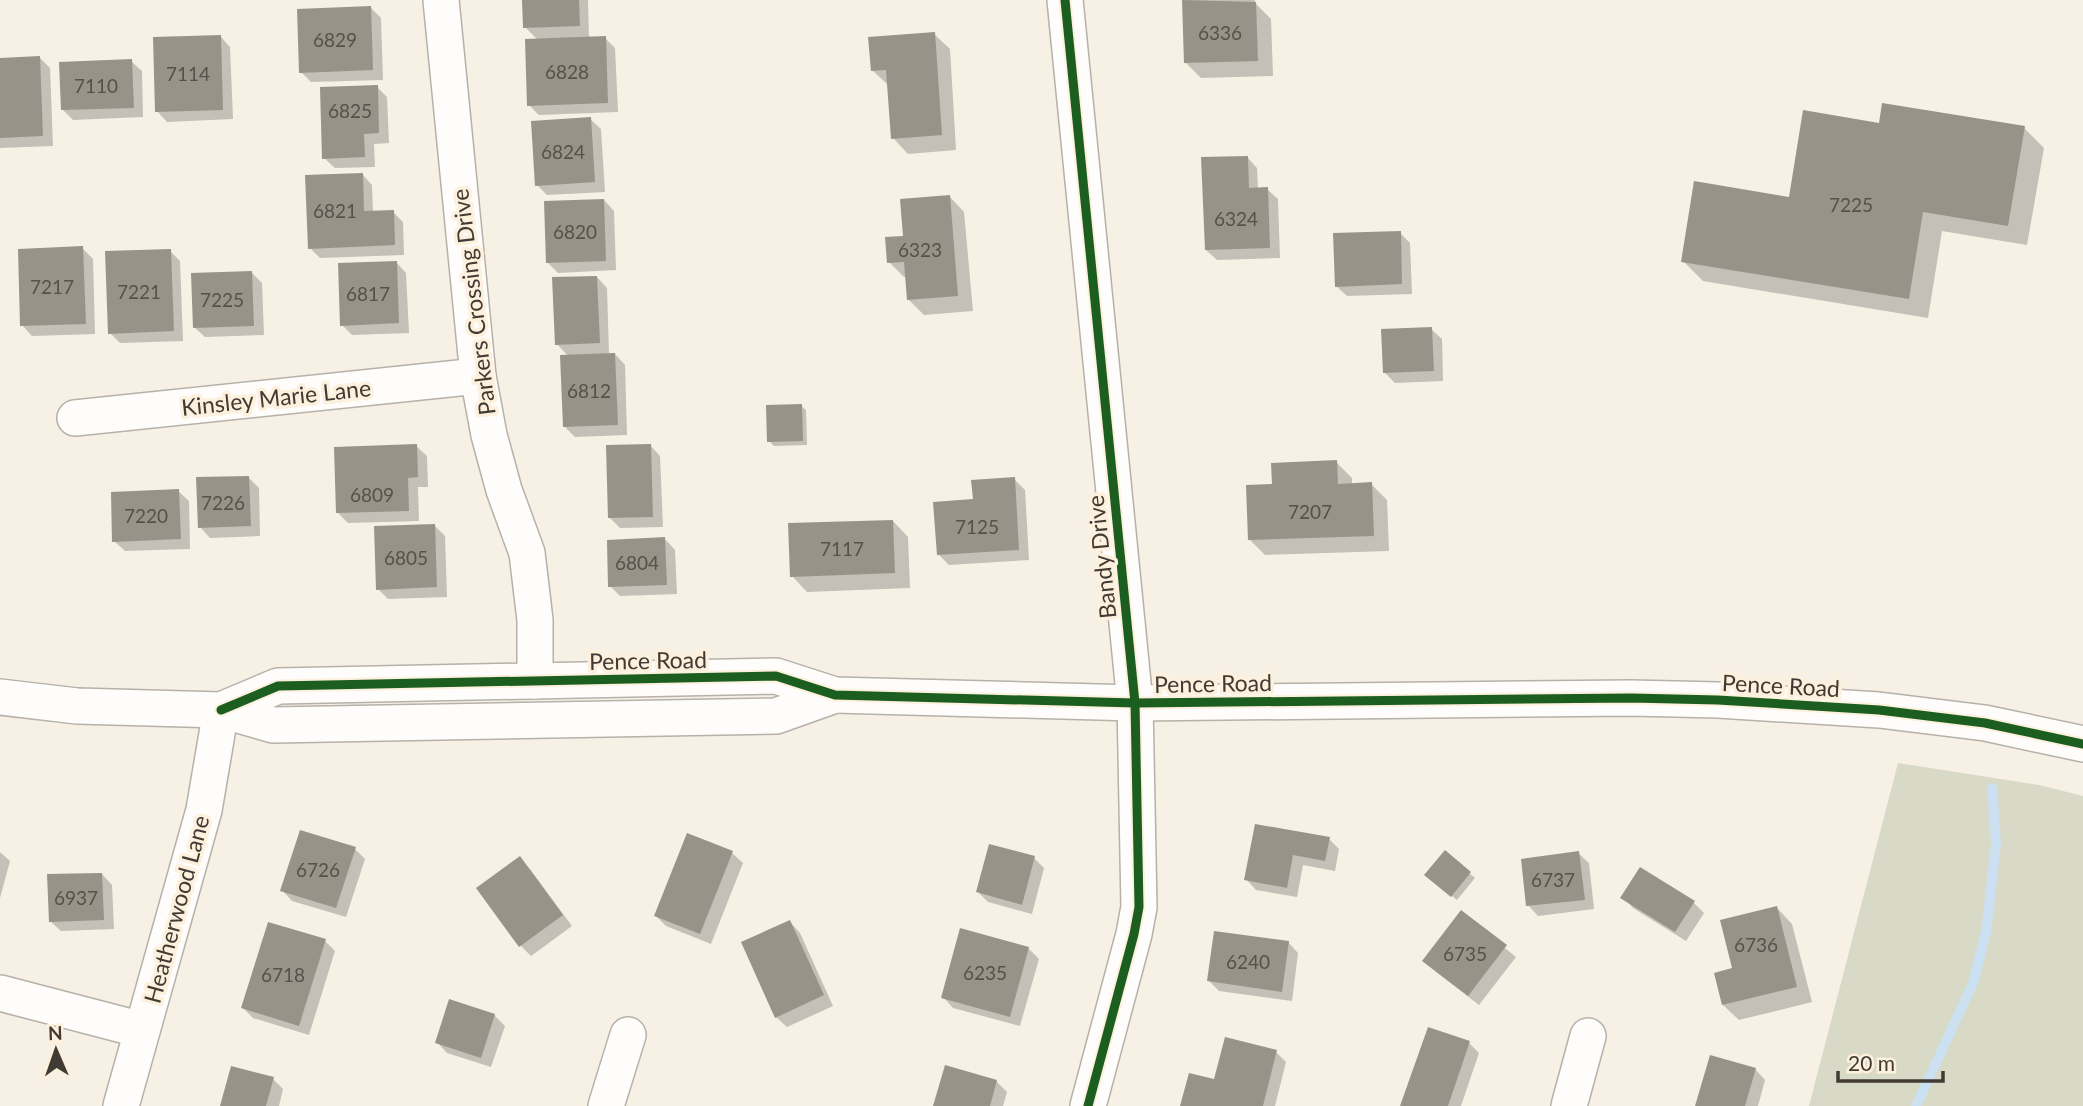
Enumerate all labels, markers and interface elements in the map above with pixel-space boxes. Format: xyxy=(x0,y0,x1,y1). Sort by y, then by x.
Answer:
house number: 6336 xyxy=(1198,21,1242,44)
house number: 6829 xyxy=(313,28,357,51)
house number: 6828 xyxy=(545,60,589,83)
house number: 7114 xyxy=(166,62,210,85)
house number: 7110 xyxy=(74,74,118,97)
house number: 6825 xyxy=(328,99,372,122)
house number: 6824 xyxy=(541,140,585,163)
street label: Parkers Crossing Drive xyxy=(445,187,501,417)
house number: 7225 xyxy=(1829,193,1873,216)
house number: 6821 xyxy=(313,199,357,222)
house number: 6324 xyxy=(1214,207,1258,230)
house number: 6820 xyxy=(553,220,597,243)
house number: 6323 xyxy=(898,238,942,261)
house number: 7217 xyxy=(30,275,74,298)
house number: 7221 xyxy=(117,280,161,303)
house number: 6817 xyxy=(346,282,390,305)
house number: 7225 xyxy=(200,288,244,311)
street label: Kinsley Marie Lane xyxy=(180,373,372,421)
house number: 6812 xyxy=(567,379,611,402)
house number: 6809 xyxy=(350,483,394,506)
house number: 7226 xyxy=(201,491,245,514)
street label: Bandy Drive xyxy=(1081,494,1121,620)
house number: 7207 xyxy=(1288,500,1332,523)
house number: 7220 xyxy=(124,504,168,527)
house number: 7125 xyxy=(955,515,999,538)
house number: 7117 xyxy=(820,537,864,560)
house number: 6805 xyxy=(384,546,428,569)
house number: 6804 xyxy=(615,551,659,574)
street label: Pence Road xyxy=(589,645,707,675)
street label: Pence Road xyxy=(1154,668,1272,698)
street label: Pence Road xyxy=(1721,668,1841,702)
street label: Heatherwood Lane xyxy=(137,812,215,1006)
house number: 6726 xyxy=(296,858,340,881)
house number: 6737 xyxy=(1531,868,1575,891)
house number: 6937 xyxy=(54,886,98,909)
house number: 6736 xyxy=(1734,933,1778,956)
house number: 6735 xyxy=(1443,942,1487,965)
house number: 6240 xyxy=(1226,950,1270,973)
house number: 6235 xyxy=(963,961,1007,984)
house number: 6718 xyxy=(261,963,305,986)
north arrow xyxy=(21,1015,91,1085)
text: N xyxy=(48,1021,63,1044)
scale bar xyxy=(1838,1040,1943,1084)
text: 20 m xyxy=(1848,1050,1895,1075)

